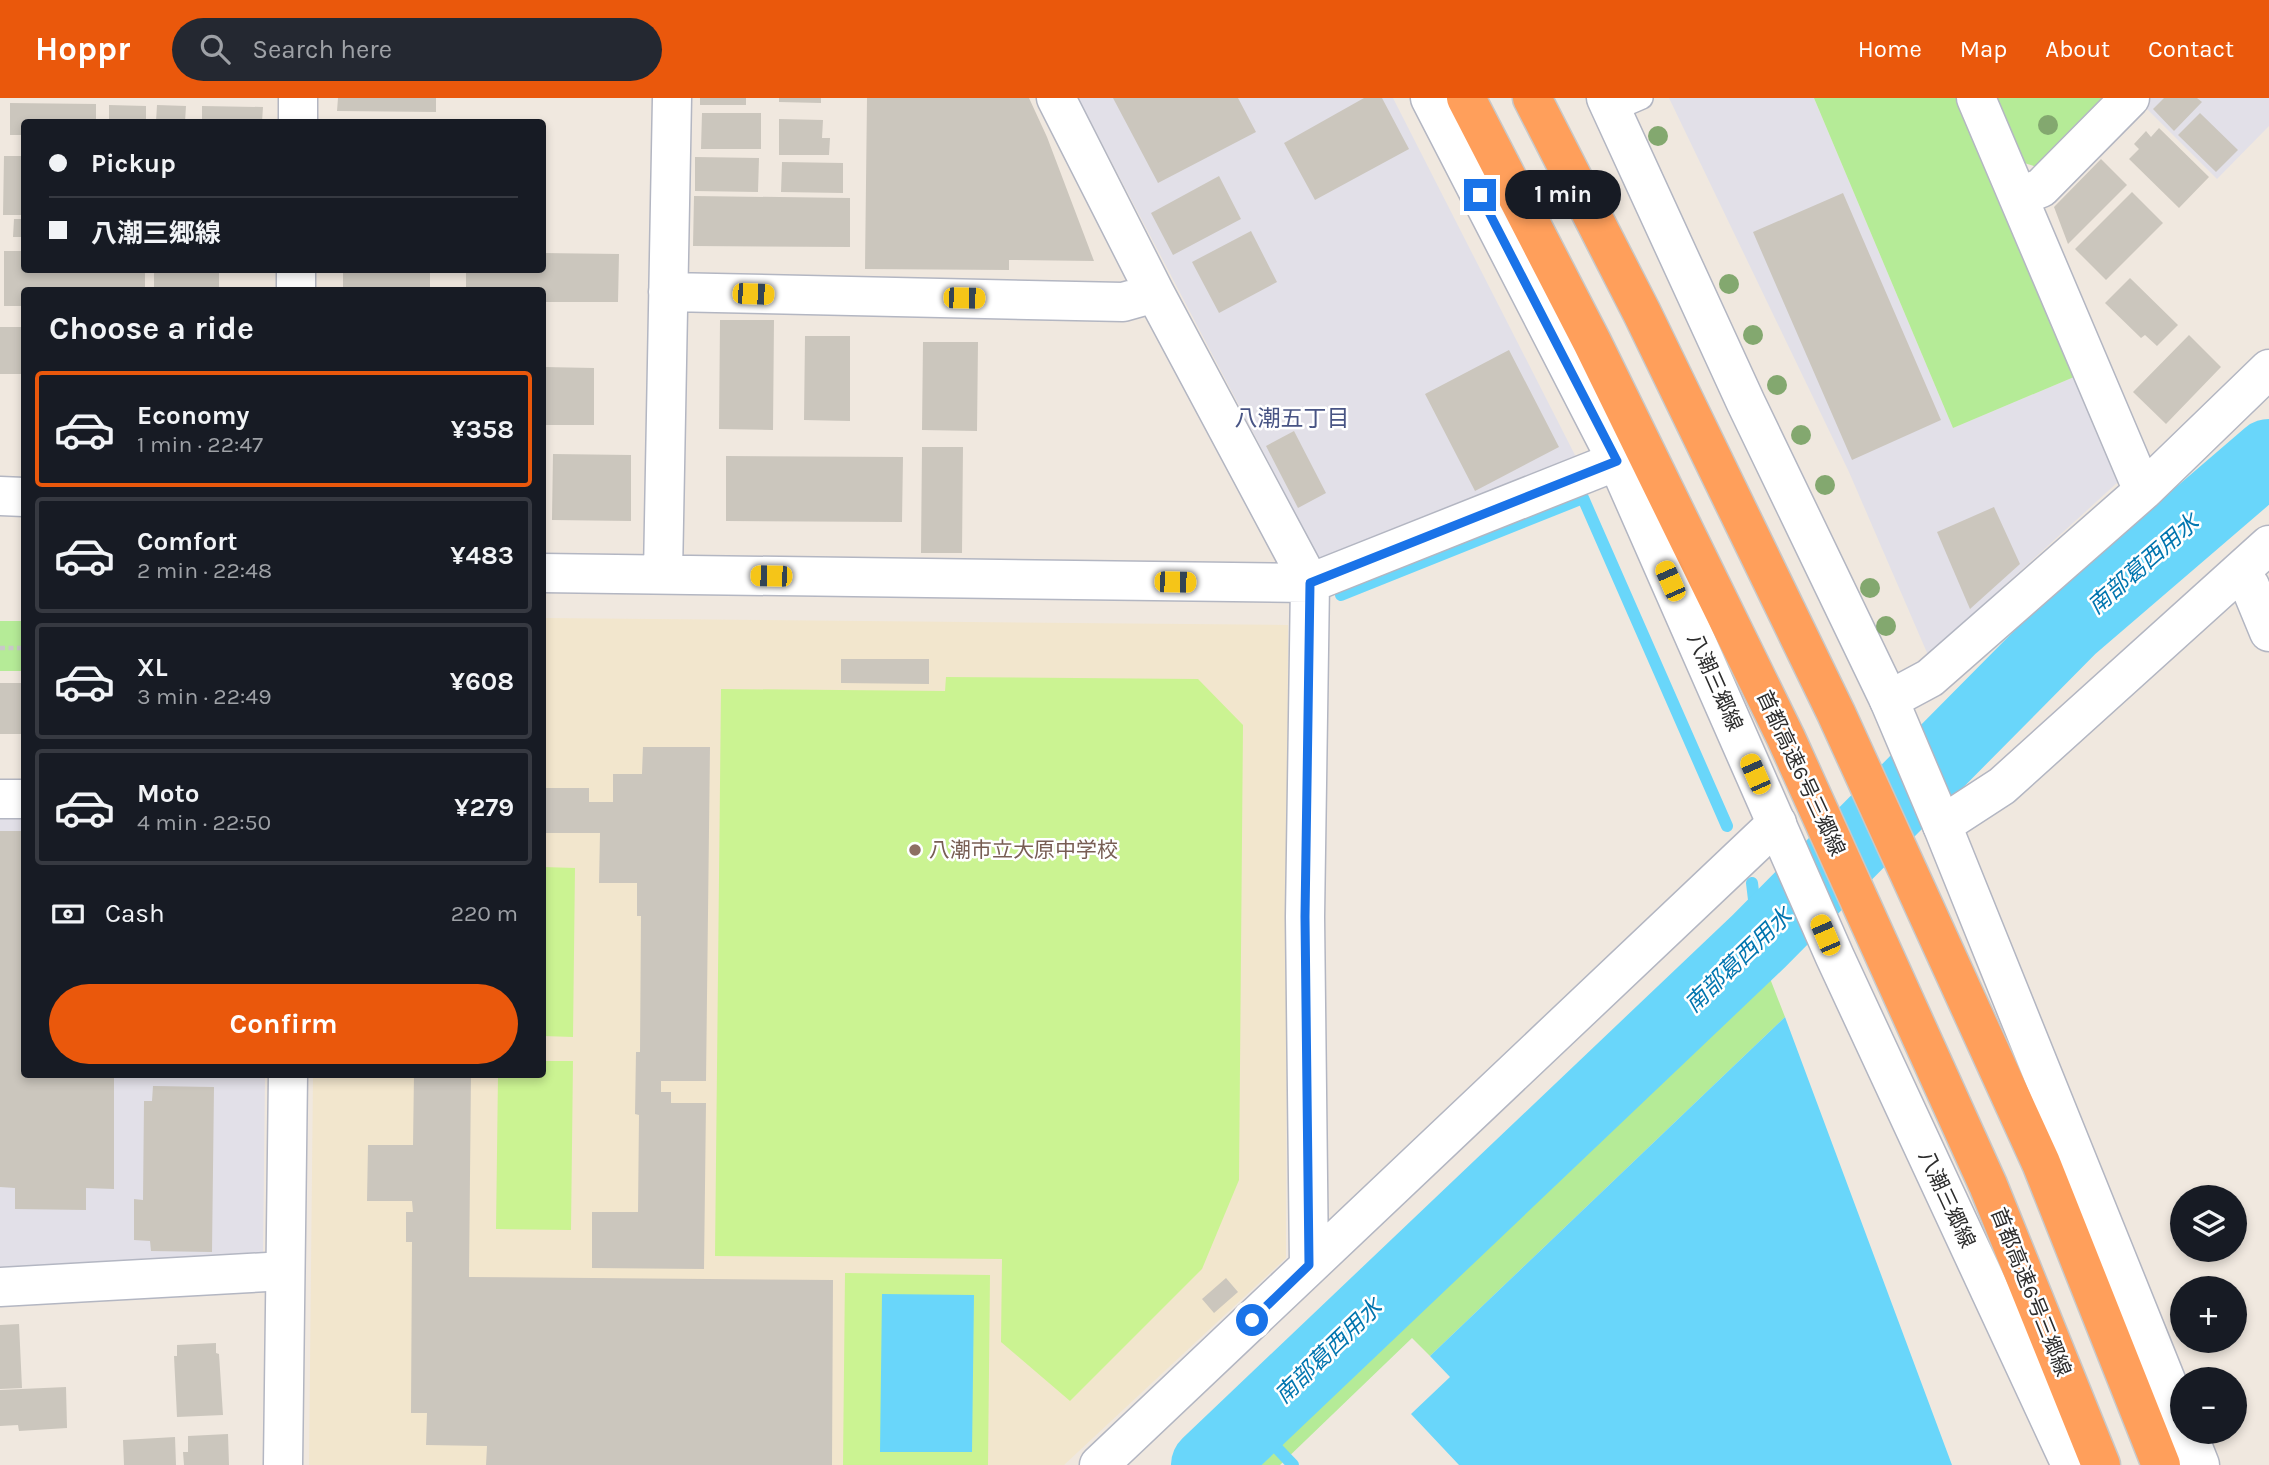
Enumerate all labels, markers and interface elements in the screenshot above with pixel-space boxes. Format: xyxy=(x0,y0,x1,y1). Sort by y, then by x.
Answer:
search box xyxy=(172,18,662,81)
text: Hoppr xyxy=(35,30,130,68)
icon: search xyxy=(196,30,234,68)
text: Search here xyxy=(252,34,392,65)
text: Home xyxy=(1858,35,1922,63)
text: Map xyxy=(1960,35,2007,63)
text: About xyxy=(2045,35,2110,63)
text: Contact xyxy=(2148,35,2234,63)
text: Pickup xyxy=(91,148,176,179)
callout: 1 min xyxy=(1504,170,1620,220)
route end xyxy=(1464,179,1496,211)
text: 1 min xyxy=(1534,181,1592,208)
text: 八潮三郷線 xyxy=(91,218,221,249)
car xyxy=(732,283,775,305)
car xyxy=(943,287,986,309)
text: Choose a ride xyxy=(49,310,254,347)
icon: car xyxy=(53,398,116,461)
text: Economy xyxy=(137,400,249,431)
district label: 八潮五丁目 xyxy=(1235,405,1350,432)
text: ¥358 xyxy=(451,414,514,445)
text: 1 min · 22:47 xyxy=(137,431,263,458)
water label: 南部葛西用水 xyxy=(2082,507,2207,620)
icon: car xyxy=(53,524,116,587)
text: Comfort xyxy=(137,526,238,557)
text: ¥483 xyxy=(450,540,514,571)
text: 2 min · 22:48 xyxy=(137,557,272,584)
car xyxy=(1652,558,1689,604)
car xyxy=(750,565,793,587)
car xyxy=(1154,571,1197,593)
street label: 八潮三郷線 xyxy=(1683,629,1747,735)
icon: car xyxy=(53,650,116,713)
text: XL xyxy=(137,652,168,683)
text: ¥608 xyxy=(450,666,514,697)
text: 3 min · 22:49 xyxy=(137,683,271,710)
street label: 首都高速6号三郷線 xyxy=(1752,686,1850,860)
car xyxy=(1737,751,1774,797)
icon: car xyxy=(53,776,116,839)
text: Moto xyxy=(137,778,199,809)
text: ¥279 xyxy=(454,792,514,823)
text: 4 min · 22:50 xyxy=(137,809,271,836)
place label: 八潮市立大原中学校 xyxy=(929,838,1118,862)
marker: 八潮市立大原中学校 xyxy=(907,842,923,858)
icon: cash xyxy=(49,895,87,933)
text: Cash xyxy=(105,898,165,929)
text: 220 m xyxy=(451,900,518,927)
water label: 南部葛西用水 xyxy=(1679,901,1800,1018)
car xyxy=(1808,912,1843,958)
button: Confirm xyxy=(49,984,518,1064)
street label: 八潮三郷線 xyxy=(1914,1146,1980,1252)
map controls xyxy=(2170,1185,2247,1444)
button: layers xyxy=(2170,1185,2247,1262)
street label: 首都高速6号三郷線 xyxy=(1986,1204,2076,1380)
button: + xyxy=(2170,1276,2247,1353)
water label: 南部葛西用水 xyxy=(1269,1292,1390,1409)
route start xyxy=(1236,1304,1268,1336)
button: − xyxy=(2170,1367,2247,1444)

